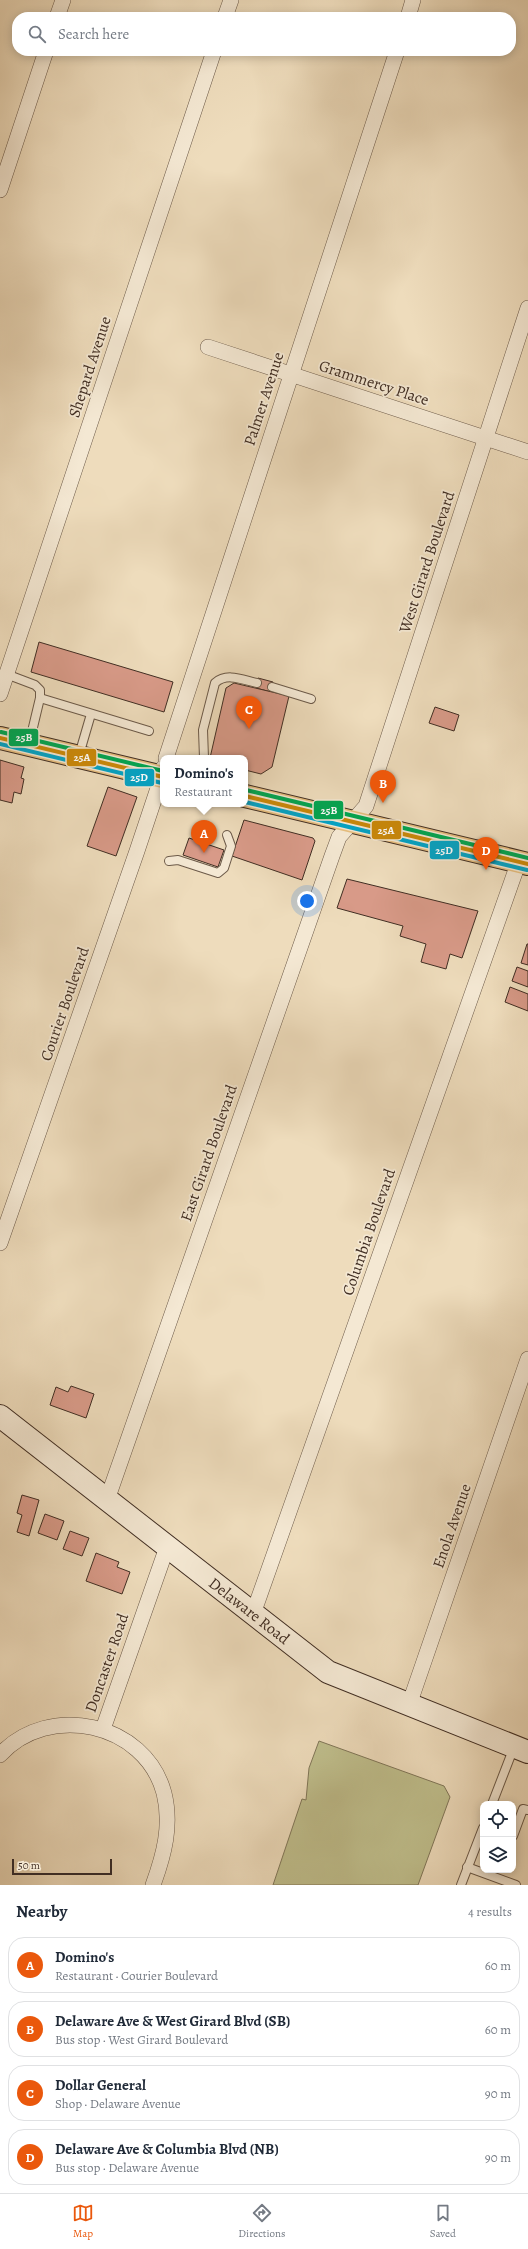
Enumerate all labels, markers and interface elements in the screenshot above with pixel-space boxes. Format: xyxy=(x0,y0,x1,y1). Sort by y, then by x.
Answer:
search box xyxy=(12,12,516,56)
icon: search xyxy=(26,23,48,45)
text: Search here xyxy=(58,24,129,44)
street label: Shepard Avenue xyxy=(63,314,117,420)
street label: Palmer Avenue xyxy=(239,349,289,449)
street label: Grammercy Place xyxy=(316,355,432,411)
street label: West Girard Boulevard xyxy=(393,488,460,637)
pin: C xyxy=(236,696,262,729)
line badge: 25B xyxy=(8,728,39,747)
text: 25B xyxy=(16,730,33,745)
line badge: 25A xyxy=(66,748,97,767)
text: 25A xyxy=(74,750,91,765)
popup xyxy=(160,755,248,807)
text: Domino's xyxy=(174,763,234,783)
line badge: 25D xyxy=(124,768,155,787)
text: 25D xyxy=(130,770,148,785)
pin: B xyxy=(370,770,396,803)
text: Restaurant xyxy=(174,783,233,800)
line badge: 25B xyxy=(313,800,344,820)
text: 25B xyxy=(321,803,338,818)
pin: A xyxy=(191,820,217,853)
line badge: 25A xyxy=(371,820,402,840)
text: 25A xyxy=(378,823,395,838)
pin: D xyxy=(473,837,499,870)
line badge: 25D xyxy=(429,840,460,860)
text: 25D xyxy=(435,843,453,858)
your location xyxy=(297,891,317,911)
street label: Courier Boulevard xyxy=(35,944,95,1064)
street label: East Girard Boulevard xyxy=(175,1081,243,1224)
street label: Columbia Boulevard xyxy=(337,1165,401,1298)
street label: Enola Avenue xyxy=(427,1481,477,1571)
street label: Delaware Road xyxy=(204,1572,295,1650)
street label: Doncaster Road xyxy=(80,1610,134,1716)
map controls xyxy=(480,1801,516,1873)
button: locate xyxy=(480,1801,516,1837)
button: layers xyxy=(480,1837,516,1873)
scale bar xyxy=(12,1857,112,1876)
text: 50 m xyxy=(18,1858,40,1873)
text: Nearby xyxy=(16,1900,67,1923)
text: 4 results xyxy=(468,1903,512,1920)
text: Domino's xyxy=(55,1947,114,1967)
text: A xyxy=(26,1957,34,1974)
text: 60 m xyxy=(485,1957,511,1974)
text: Restaurant · Courier Boulevard xyxy=(55,1967,218,1984)
text: Delaware Ave & West Girard Blvd (SB) xyxy=(55,2011,290,2031)
text: B xyxy=(26,2021,34,2038)
text: 60 m xyxy=(485,2021,511,2038)
text: Bus stop · West Girard Boulevard xyxy=(55,2031,228,2048)
text: Dollar General xyxy=(55,2075,146,2095)
text: C xyxy=(26,2085,34,2102)
text: 90 m xyxy=(485,2085,511,2102)
text: Shop · Delaware Avenue xyxy=(55,2095,181,2112)
text: Delaware Ave & Columbia Blvd (NB) xyxy=(55,2139,279,2159)
text: D xyxy=(25,2149,35,2166)
text: 90 m xyxy=(485,2149,511,2166)
text: Bus stop · Delaware Avenue xyxy=(55,2159,199,2176)
tab: Map xyxy=(72,2202,94,2241)
tab: Directions xyxy=(238,2202,286,2241)
tab: Saved xyxy=(430,2202,456,2241)

